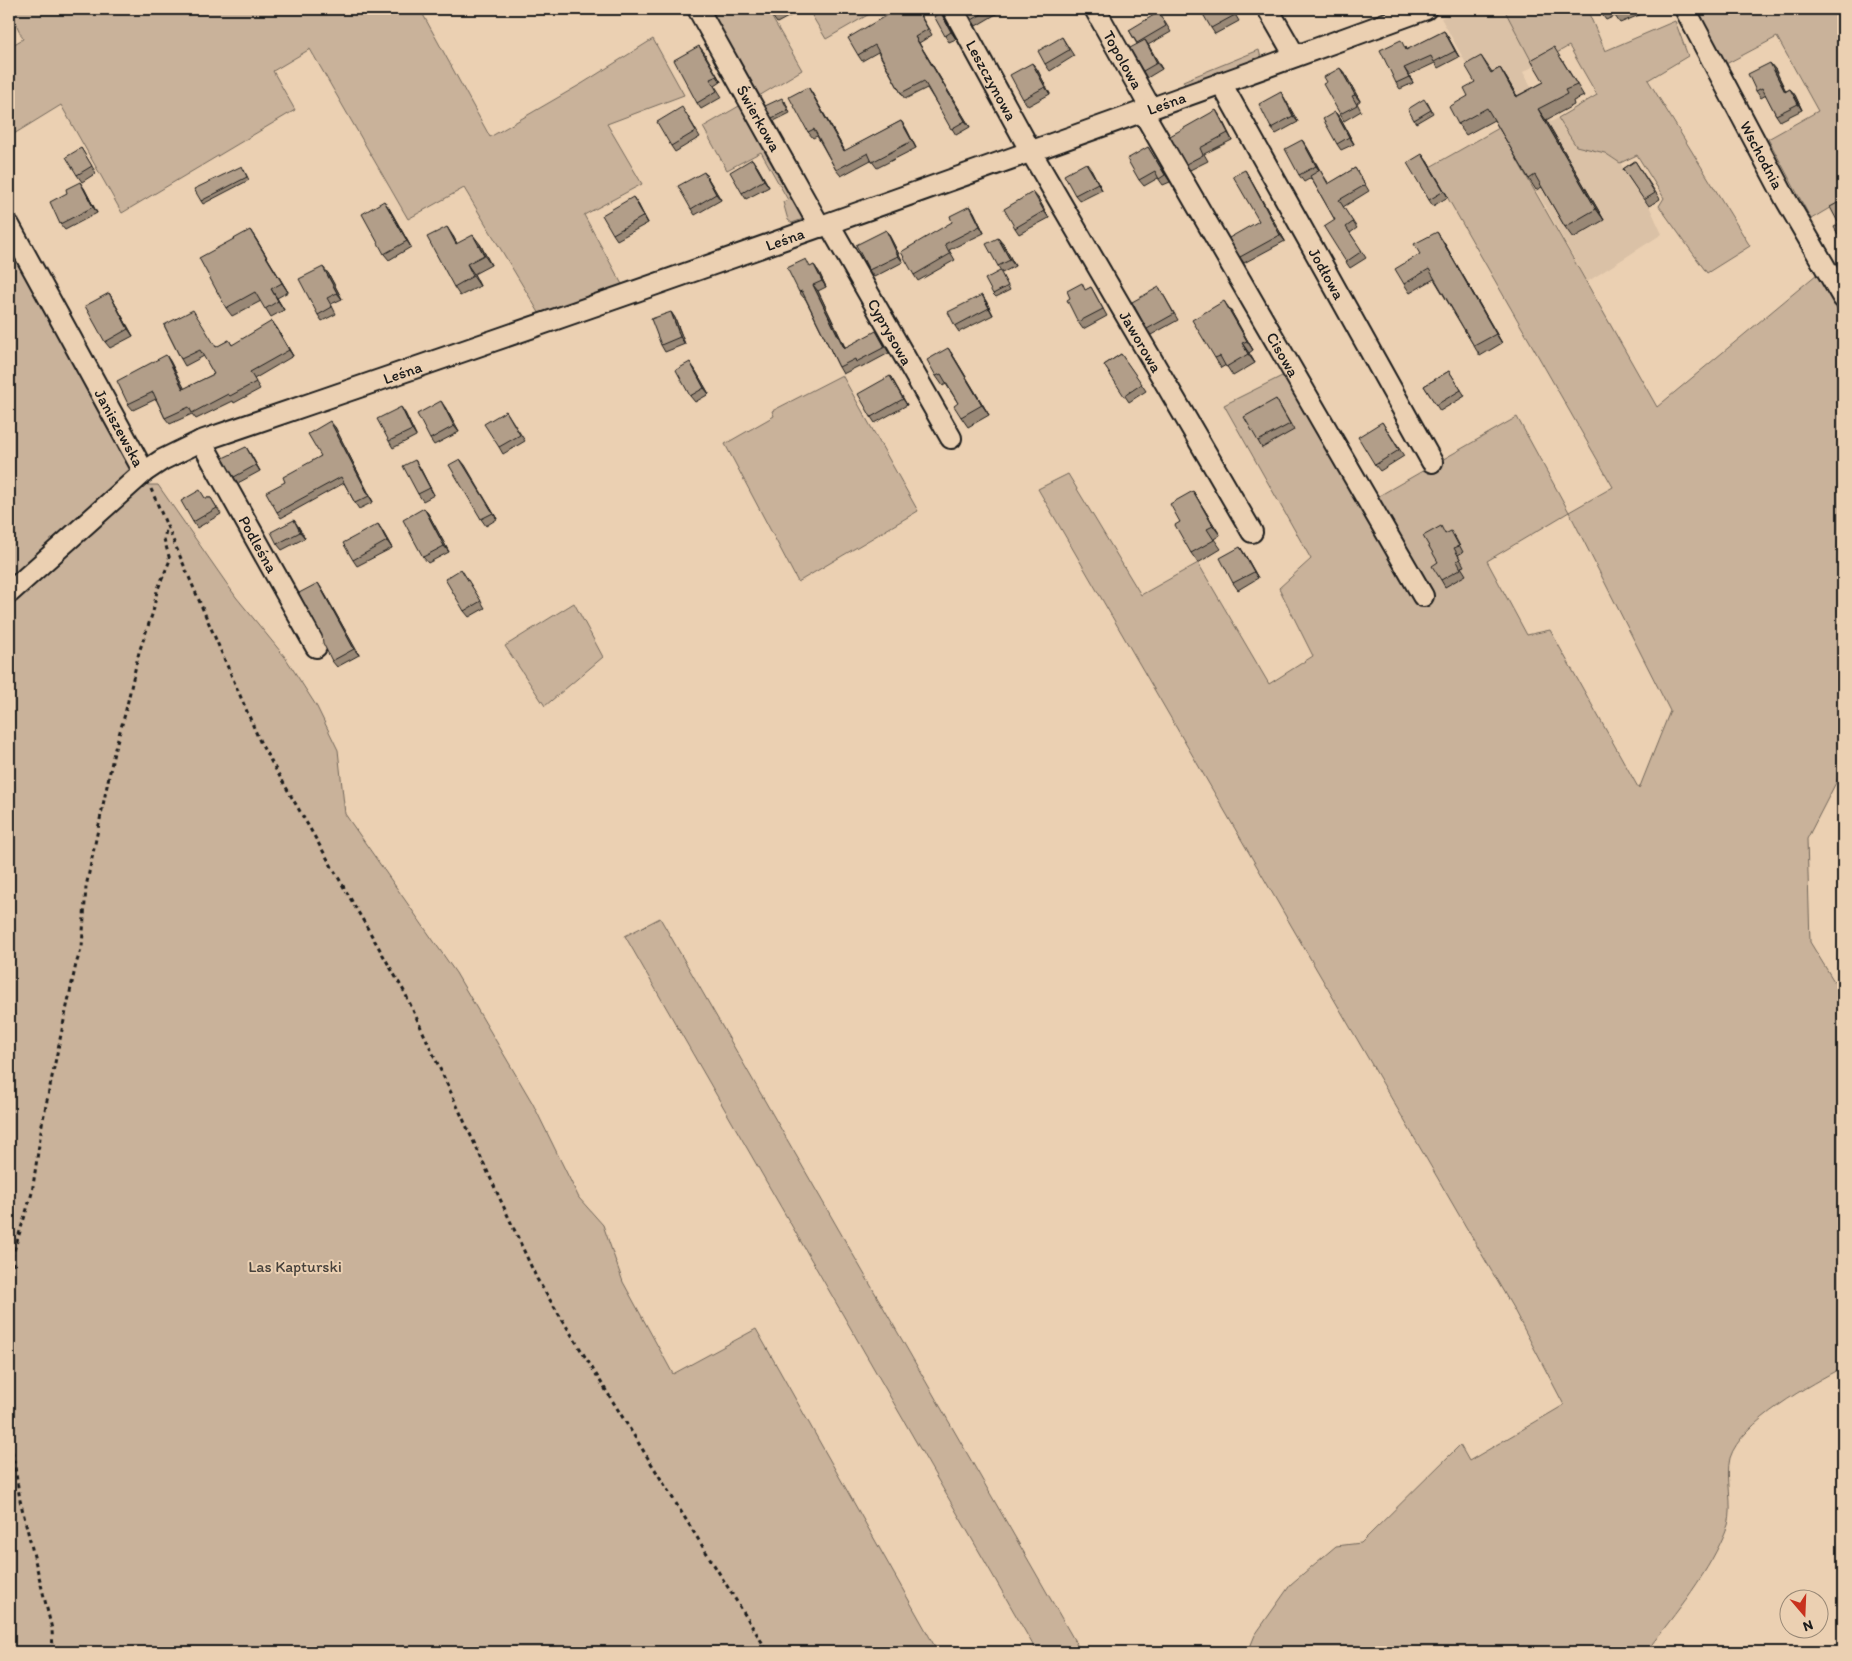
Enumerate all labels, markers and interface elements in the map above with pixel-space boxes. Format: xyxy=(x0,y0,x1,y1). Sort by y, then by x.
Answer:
street label: Topolowa xyxy=(1099,27,1148,93)
street label: Leszczynowa xyxy=(962,37,1021,124)
street label: Świerkowa xyxy=(733,81,786,155)
street label: Leśna xyxy=(1144,87,1188,119)
street label: Wschodnia xyxy=(1736,118,1788,193)
street label: Leśna xyxy=(763,223,807,255)
street label: Jodłowa xyxy=(1305,244,1349,303)
street label: Cyprysowa xyxy=(864,295,917,368)
street label: Jaworowa xyxy=(1116,307,1167,376)
street label: Cisowa xyxy=(1263,328,1304,381)
street label: Leśna xyxy=(380,357,424,388)
street label: Janiszewska xyxy=(91,385,149,471)
street label: Podleśna xyxy=(235,512,282,576)
park label: Las Kapturski xyxy=(248,1257,342,1276)
north arrow xyxy=(1780,1588,1830,1638)
text: N xyxy=(1801,1616,1815,1635)

